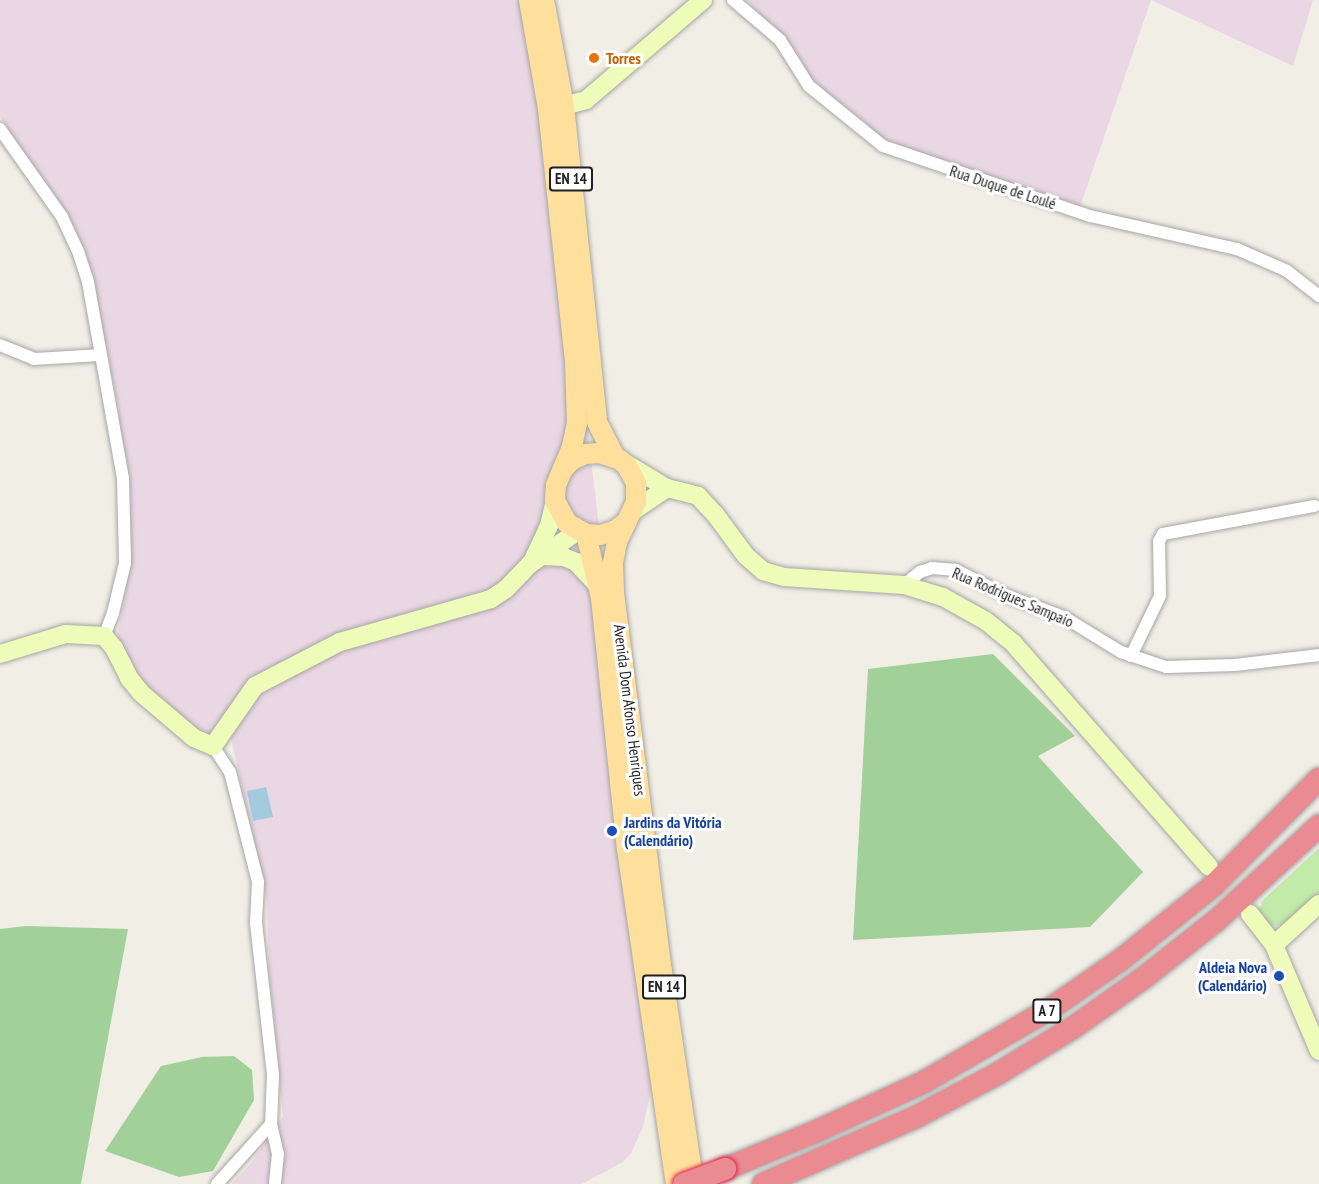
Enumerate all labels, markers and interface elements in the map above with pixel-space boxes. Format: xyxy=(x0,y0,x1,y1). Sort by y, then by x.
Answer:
place label: Torres xyxy=(606,48,641,68)
marker: Torres xyxy=(587,51,601,65)
street label: Rua Duque de Loulé xyxy=(947,161,1059,213)
road number: EN 14 xyxy=(548,167,594,191)
street label: Rua Rodrigues Sampaio xyxy=(949,563,1077,631)
street label: Avenida Dom Afonso Henriques xyxy=(610,623,650,797)
place label: Jardins da Vitória (Calendário) xyxy=(624,812,722,850)
marker: Jardins da Vitória (Calendário) xyxy=(605,824,619,838)
place label: Aldeia Nova (Calendário) xyxy=(1198,957,1267,995)
marker: Aldeia Nova (Calendário) xyxy=(1272,969,1286,983)
road number: EN 14 xyxy=(642,975,686,999)
road number: A 7 xyxy=(1032,999,1062,1023)

